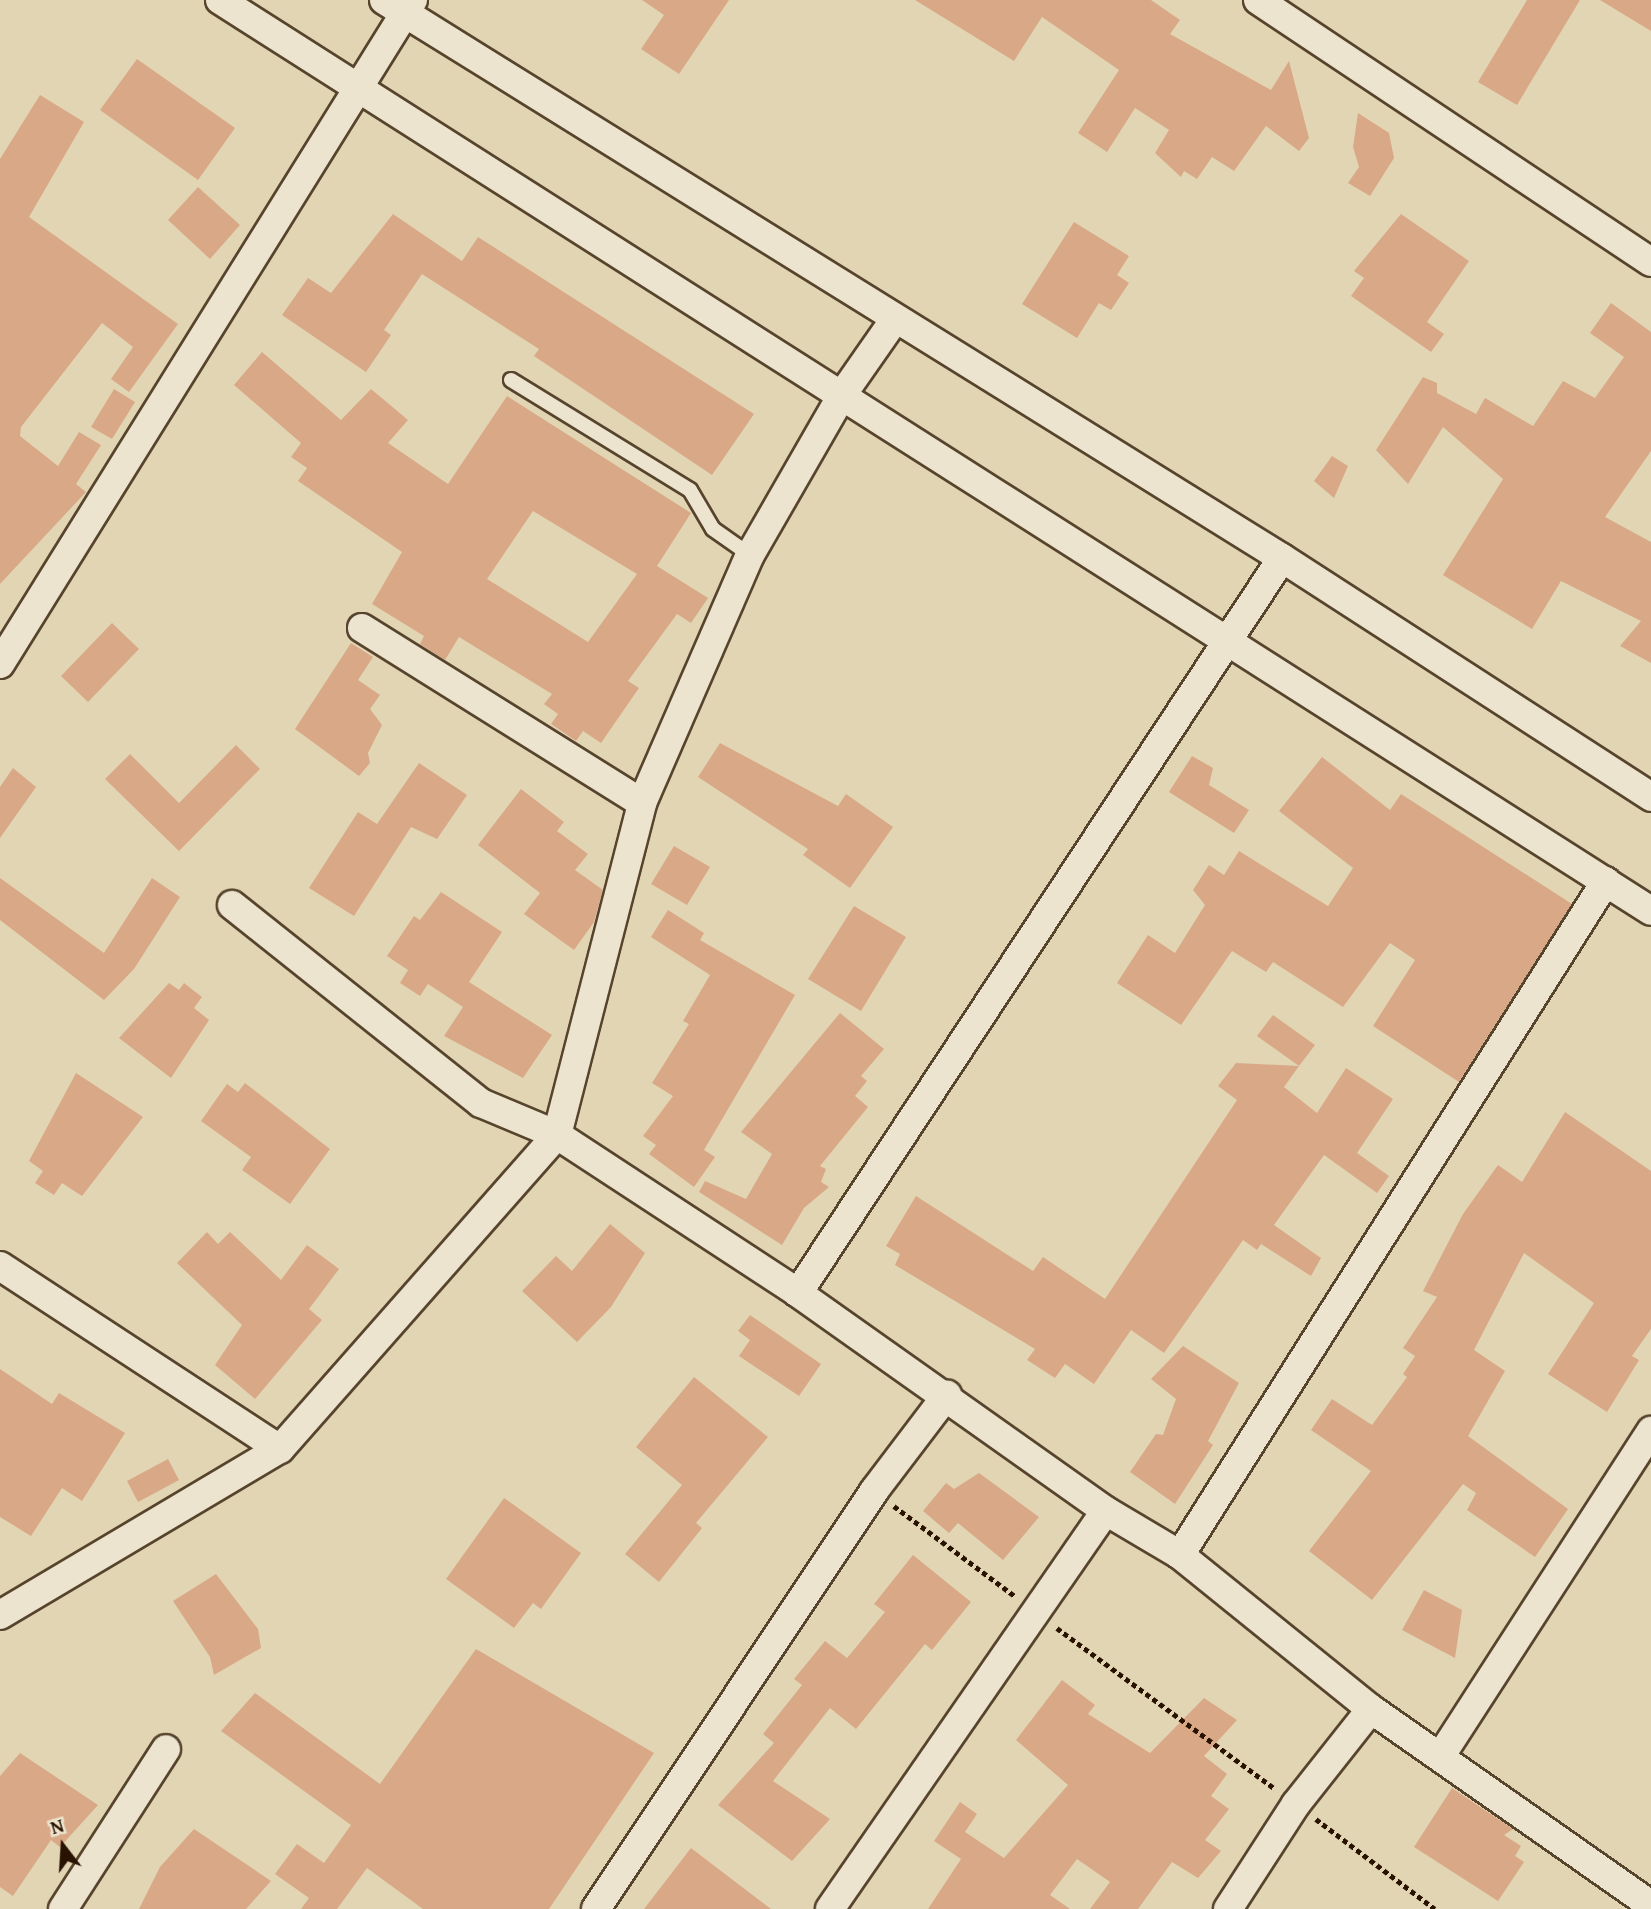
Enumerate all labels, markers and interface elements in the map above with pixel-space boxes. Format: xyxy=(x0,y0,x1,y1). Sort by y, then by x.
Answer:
north arrow xyxy=(28,1811,98,1881)
text: N xyxy=(47,1811,67,1841)

